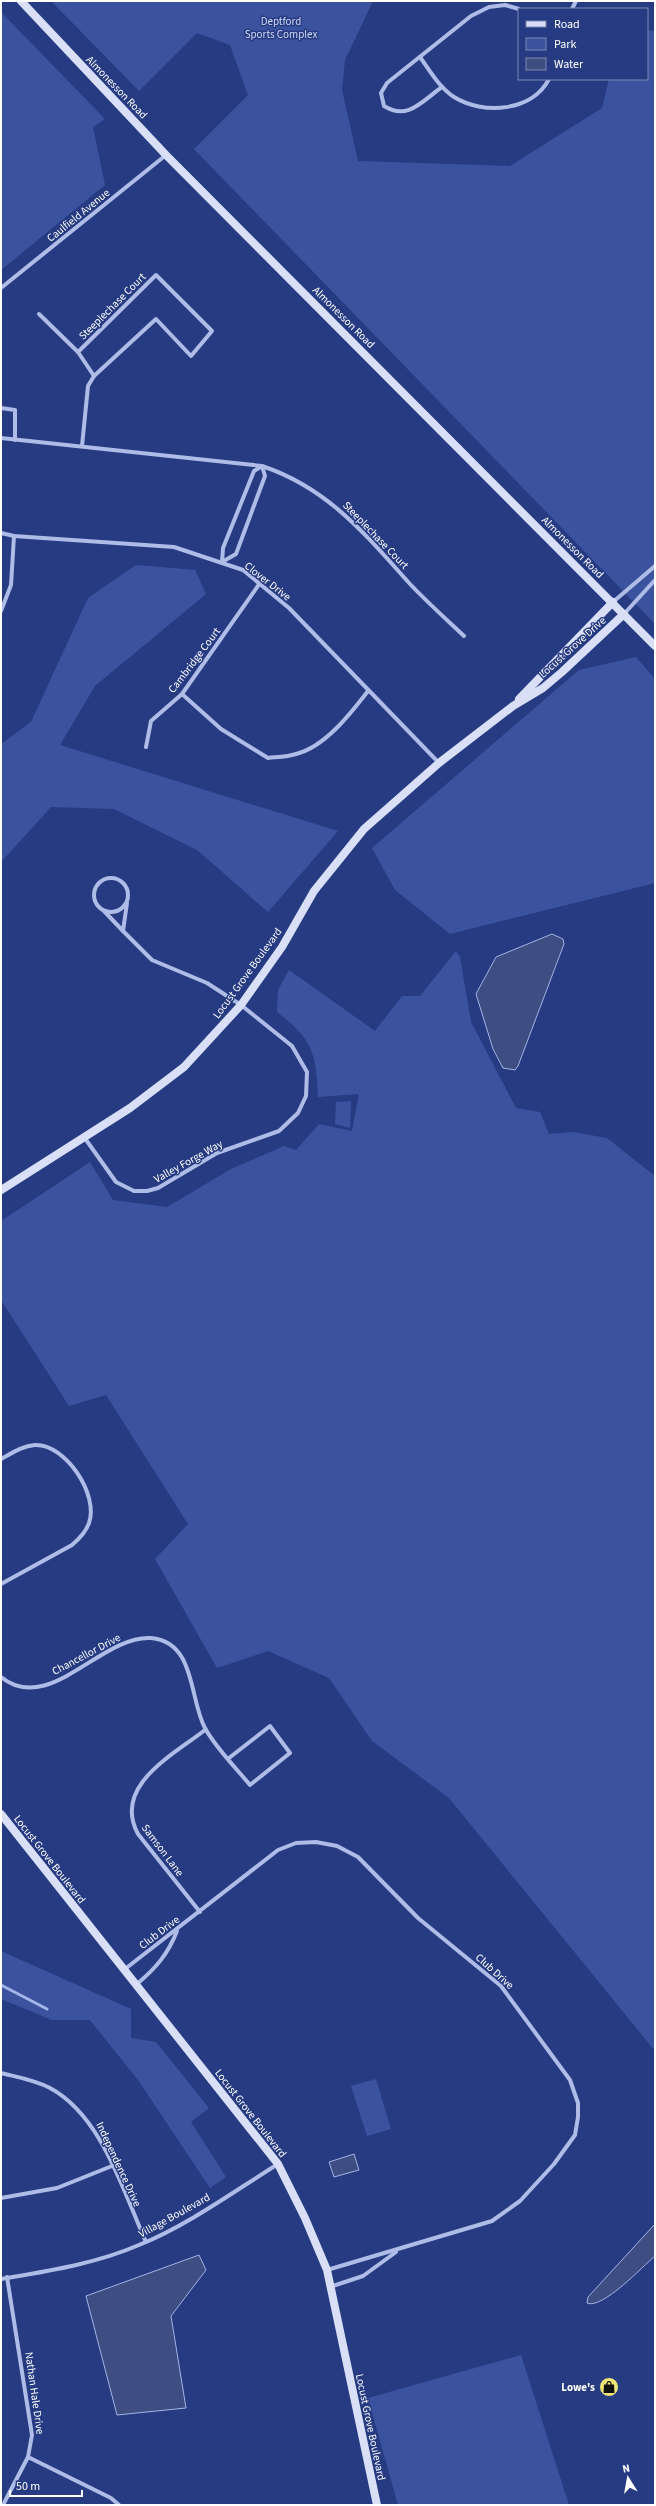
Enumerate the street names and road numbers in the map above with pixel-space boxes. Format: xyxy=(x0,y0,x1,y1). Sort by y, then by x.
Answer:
street label: Almonesson Road xyxy=(83,53,151,122)
street label: Caulfield Avenue xyxy=(44,185,113,245)
street label: Steeplechase Court xyxy=(76,269,149,343)
street label: Almonesson Road xyxy=(309,283,378,352)
street label: Steeplechase Court xyxy=(339,498,412,573)
street label: Almonesson Road xyxy=(538,513,607,582)
street label: Clover Drive xyxy=(241,558,295,605)
street label: Locust Grove Drive xyxy=(536,613,610,682)
street label: Cambridge Court xyxy=(165,624,224,696)
street label: Locust Grove Boulevard xyxy=(209,925,285,1022)
street label: Valley Forge Way xyxy=(151,1136,225,1187)
street label: Chancellor Drive xyxy=(49,1630,124,1679)
street label: Locust Grove Boulevard xyxy=(10,1812,89,1907)
street label: Samson Lane xyxy=(138,1821,187,1880)
street label: Club Drive xyxy=(136,1912,183,1953)
street label: Club Drive xyxy=(472,1950,518,1993)
street label: Locust Grove Boulevard xyxy=(211,2066,290,2161)
street label: Independence Drive xyxy=(92,2119,145,2210)
street label: Village Boulevard xyxy=(136,2190,213,2241)
street label: Nathan Hale Drive xyxy=(21,2351,48,2436)
street label: Locust Grove Boulevard xyxy=(352,2372,389,2482)

